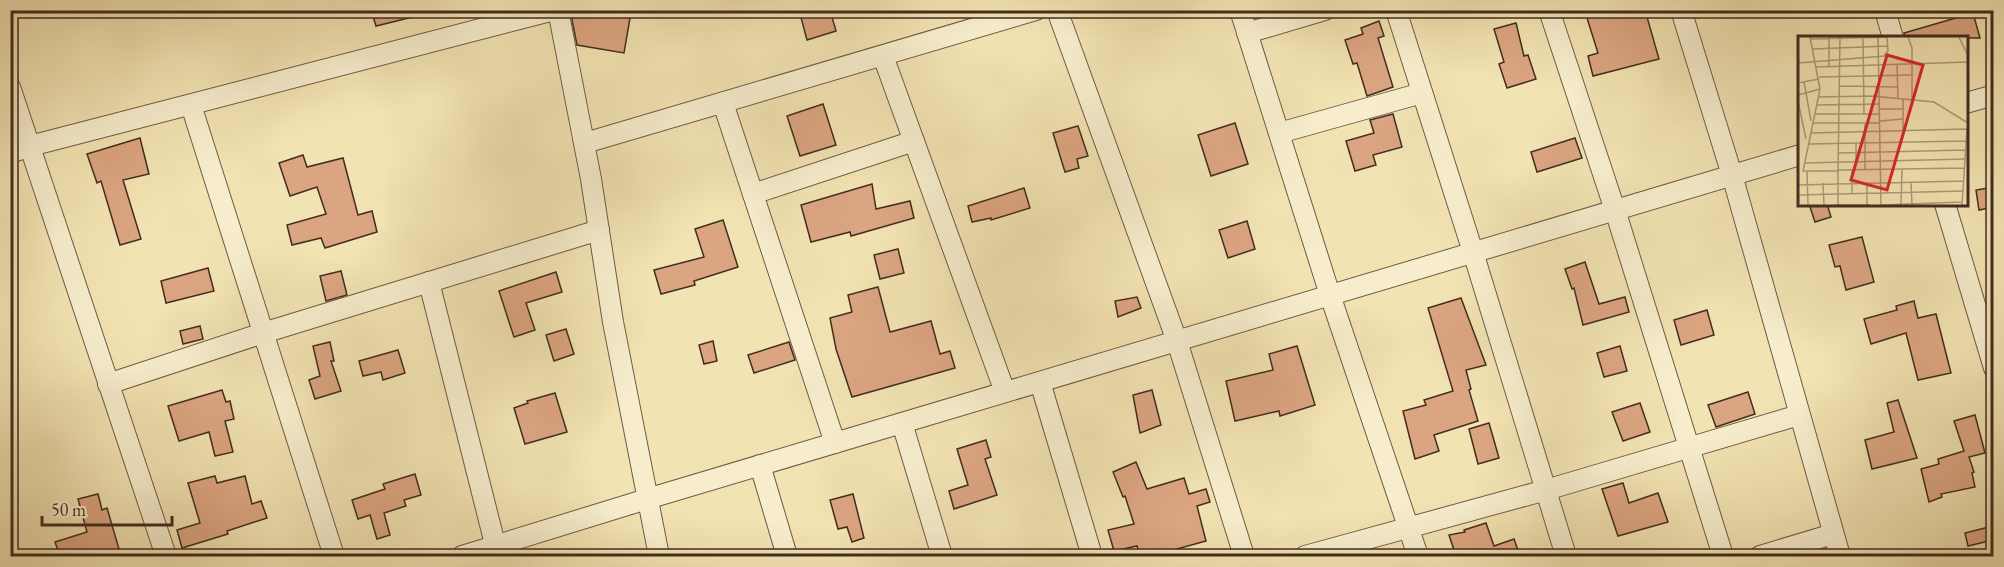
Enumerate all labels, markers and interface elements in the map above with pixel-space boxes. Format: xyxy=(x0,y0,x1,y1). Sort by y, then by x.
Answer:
inset map xyxy=(1798,36,1968,206)
scale bar xyxy=(42,489,172,527)
text: 50 m xyxy=(51,498,86,521)

